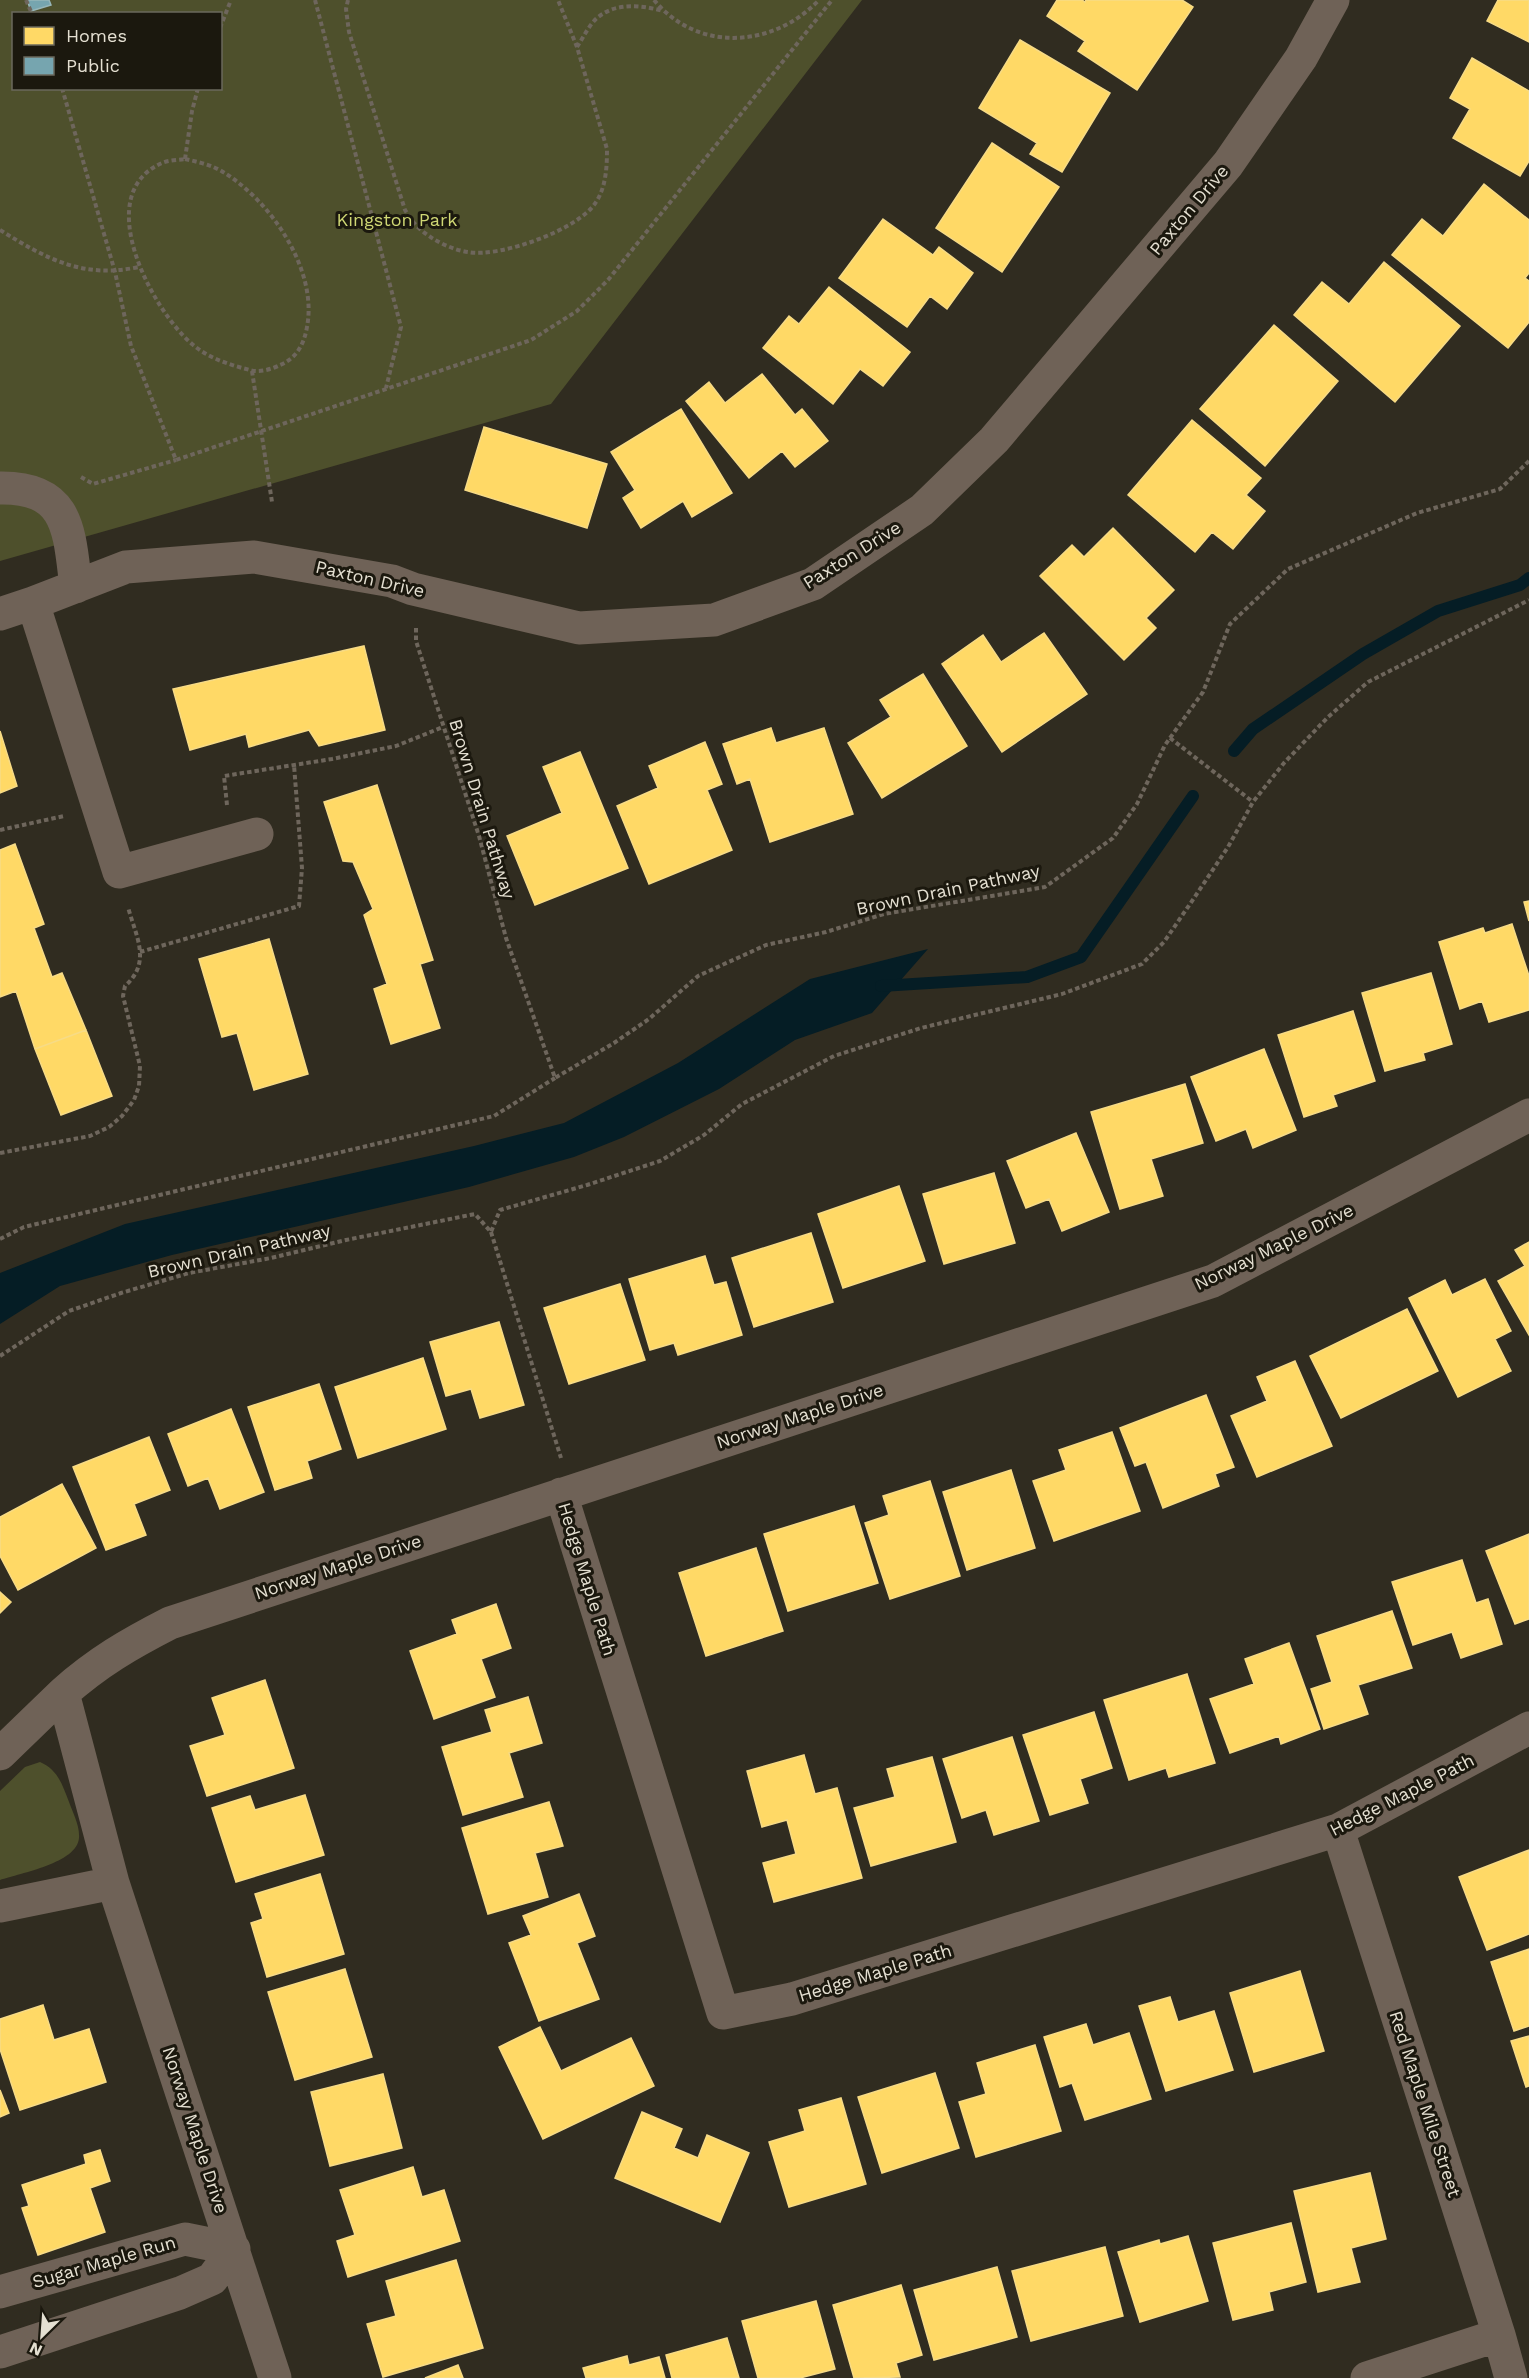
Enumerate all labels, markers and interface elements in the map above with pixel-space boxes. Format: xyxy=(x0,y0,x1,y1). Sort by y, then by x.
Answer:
legend xyxy=(12,12,222,90)
text: Homes xyxy=(66,25,127,46)
text: Public xyxy=(66,55,120,76)
street label: Paxton Drive xyxy=(1145,160,1232,259)
park label: Kingston Park xyxy=(336,209,458,230)
street label: Paxton Drive xyxy=(799,516,904,593)
street label: Paxton Drive xyxy=(314,556,427,601)
street label: Brown Drain Pathway xyxy=(445,716,520,902)
street label: Brown Drain Pathway xyxy=(854,860,1042,919)
street label: Norway Maple Drive xyxy=(1191,1199,1357,1294)
street label: Brown Drain Pathway xyxy=(145,1219,333,1282)
street label: Norway Maple Drive xyxy=(714,1379,886,1452)
street label: Hedge Maple Path xyxy=(554,1500,621,1658)
street label: Norway Maple Drive xyxy=(252,1530,424,1603)
street label: Hedge Maple Path xyxy=(1326,1749,1477,1840)
street label: Hedge Maple Path xyxy=(796,1939,954,2006)
street label: Red Maple Mile Street xyxy=(1385,2008,1466,2200)
street label: Norway Maple Drive xyxy=(159,2044,232,2216)
street label: Sugar Maple Run xyxy=(30,2231,178,2292)
north arrow xyxy=(12,2306,72,2366)
text: N xyxy=(26,2338,45,2360)

